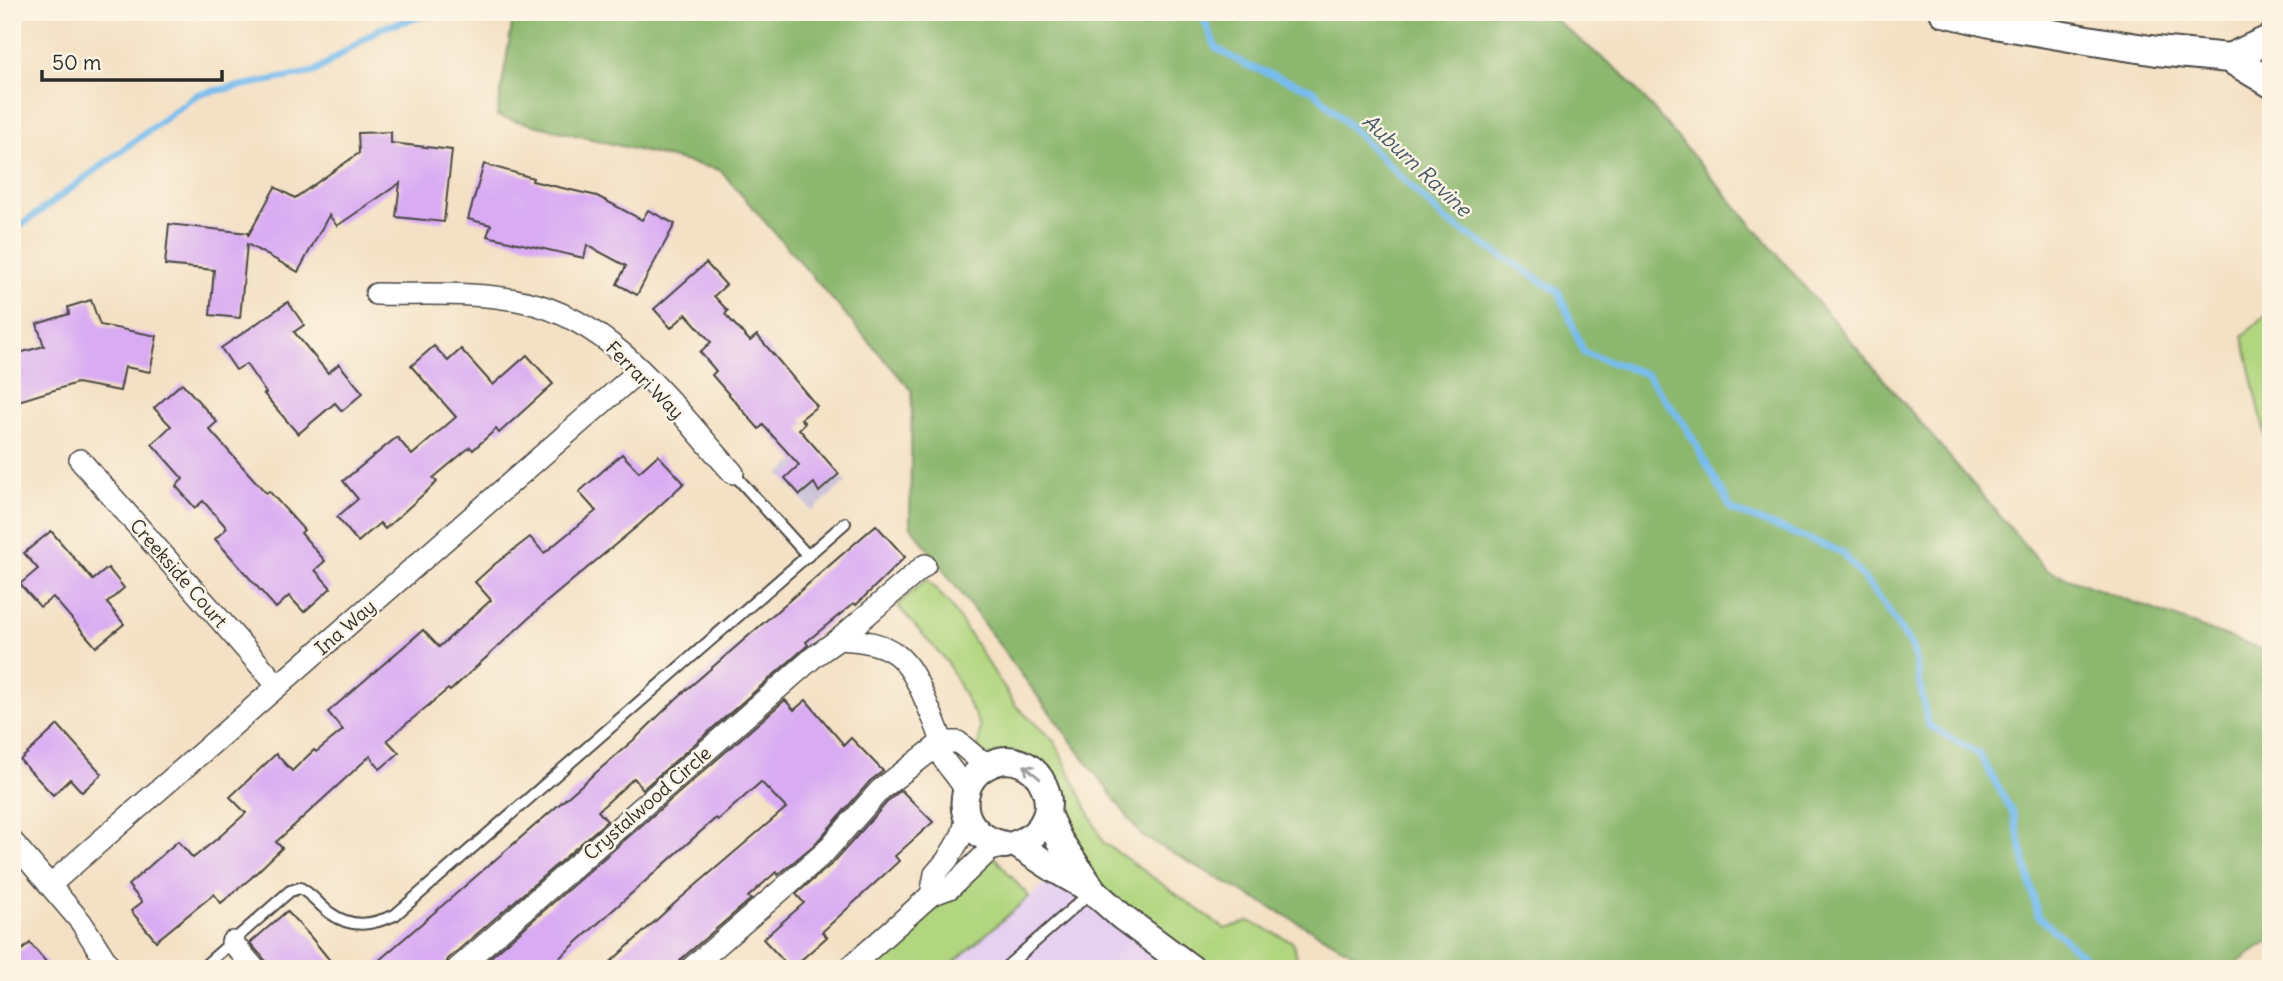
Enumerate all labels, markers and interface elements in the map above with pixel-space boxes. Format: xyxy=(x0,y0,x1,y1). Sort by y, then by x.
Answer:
scale bar xyxy=(42,38,222,82)
text: 50 m xyxy=(52,49,101,76)
water label: Auburn Ravine xyxy=(1357,108,1478,223)
street label: Ferrari Way xyxy=(601,336,689,424)
street label: Creekside Court xyxy=(125,514,233,632)
street label: Ina Way xyxy=(310,594,380,660)
street label: Crystalwood Circle xyxy=(578,741,716,865)
one-way arrow xyxy=(1024,765,1042,780)

